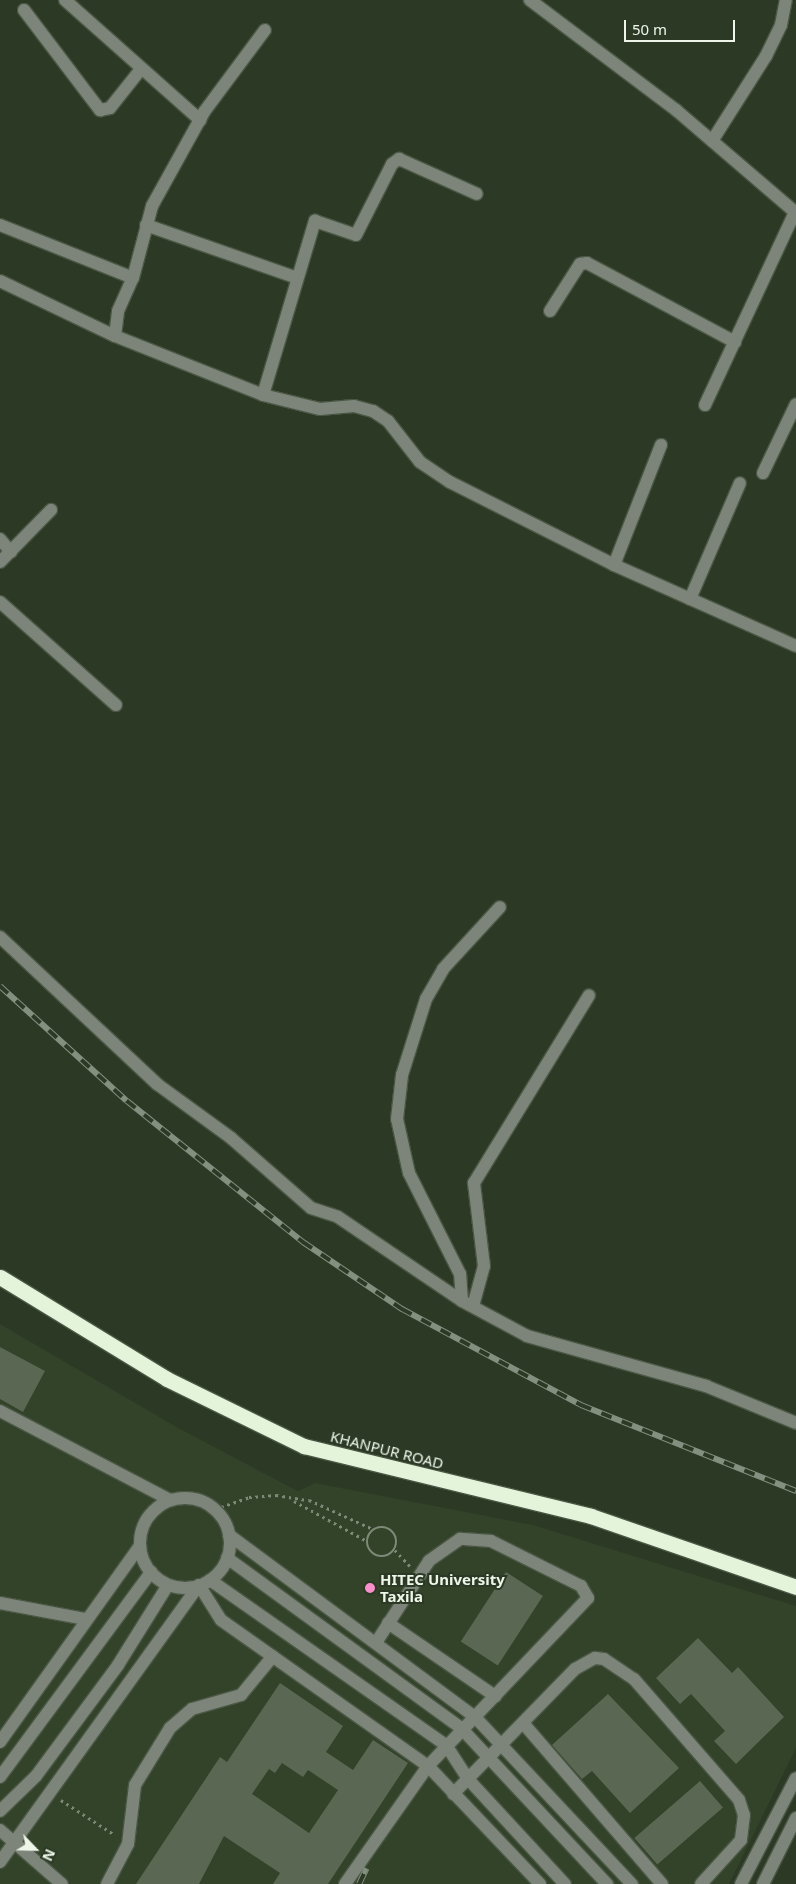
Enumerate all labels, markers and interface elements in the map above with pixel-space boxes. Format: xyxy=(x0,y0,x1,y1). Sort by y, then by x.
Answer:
scale bar xyxy=(626,10,737,42)
text: 50 m xyxy=(632,19,667,39)
street label: KHANPUR ROAD xyxy=(329,1427,445,1473)
place label: HITEC University Taxila xyxy=(380,1570,505,1605)
marker: HITEC University Taxila xyxy=(364,1582,376,1594)
north arrow xyxy=(10,1824,60,1874)
text: N xyxy=(38,1846,60,1864)

